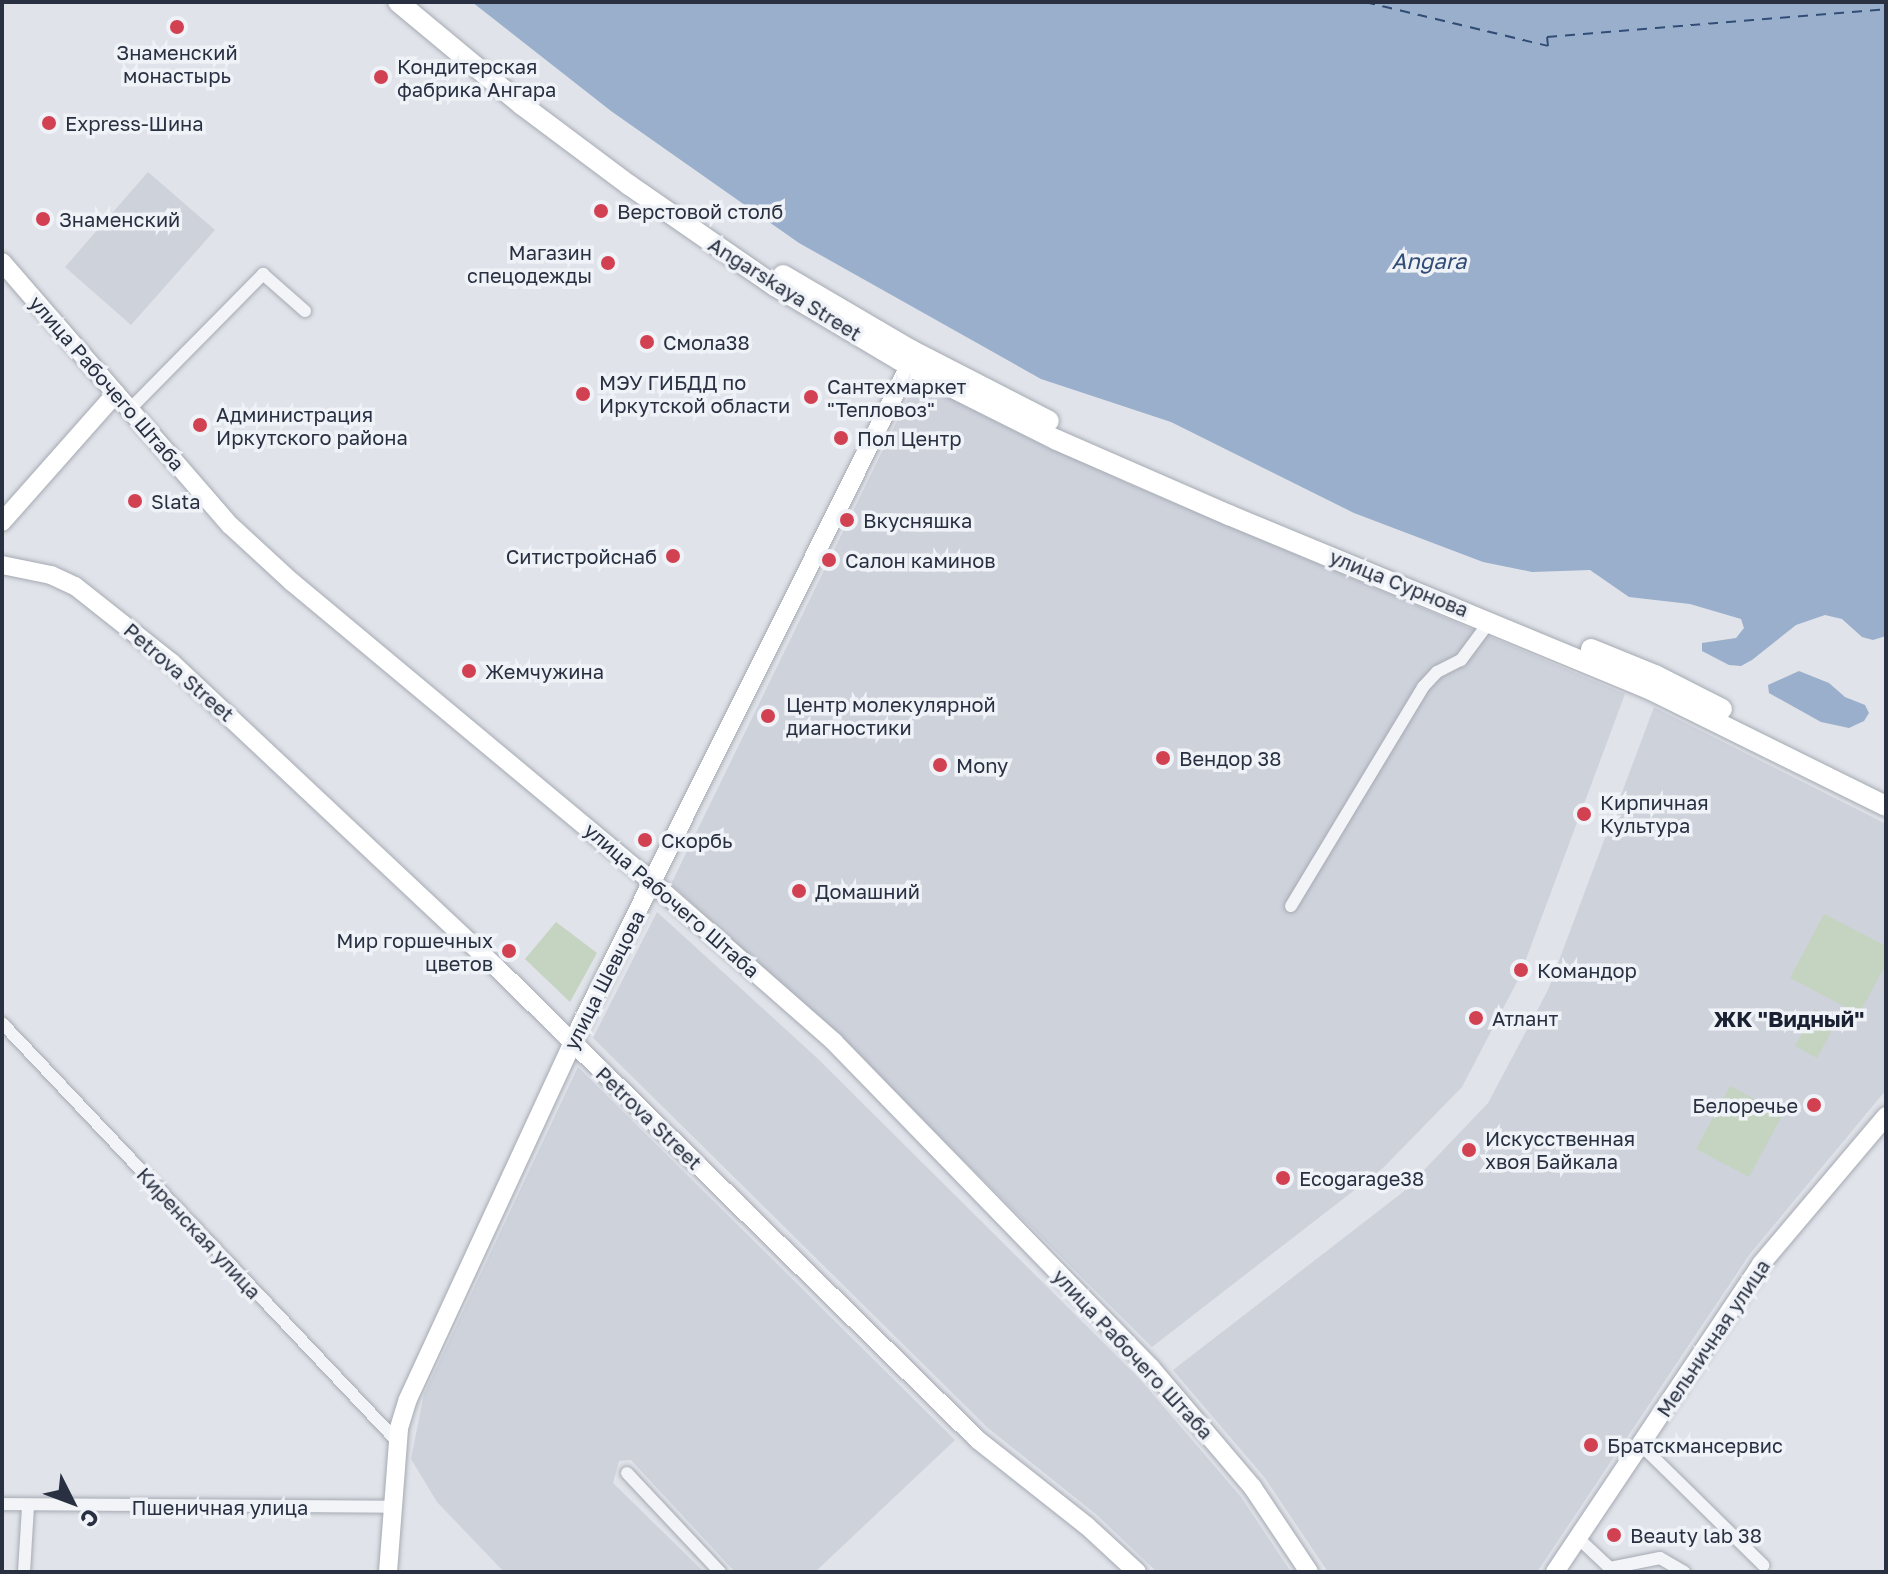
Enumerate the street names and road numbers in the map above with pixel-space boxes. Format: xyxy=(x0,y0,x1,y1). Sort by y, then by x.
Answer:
street label: Angarskaya Street xyxy=(704,232,866,346)
street label: улица Рабочего Штаба xyxy=(24,291,190,475)
street label: улица Сурнова xyxy=(1326,544,1472,622)
street label: Petrova Street xyxy=(119,618,239,726)
street label: улица Рабочего Штаба xyxy=(580,817,764,983)
street label: улица Шевцова xyxy=(559,906,649,1054)
street label: Petrova Street xyxy=(591,1062,707,1174)
street label: Киренская улица xyxy=(132,1162,266,1304)
street label: Мельничная улица xyxy=(1651,1255,1775,1421)
street label: улица Рабочего Штаба xyxy=(1048,1264,1218,1444)
street label: Пшеничная улица xyxy=(132,1495,308,1519)

